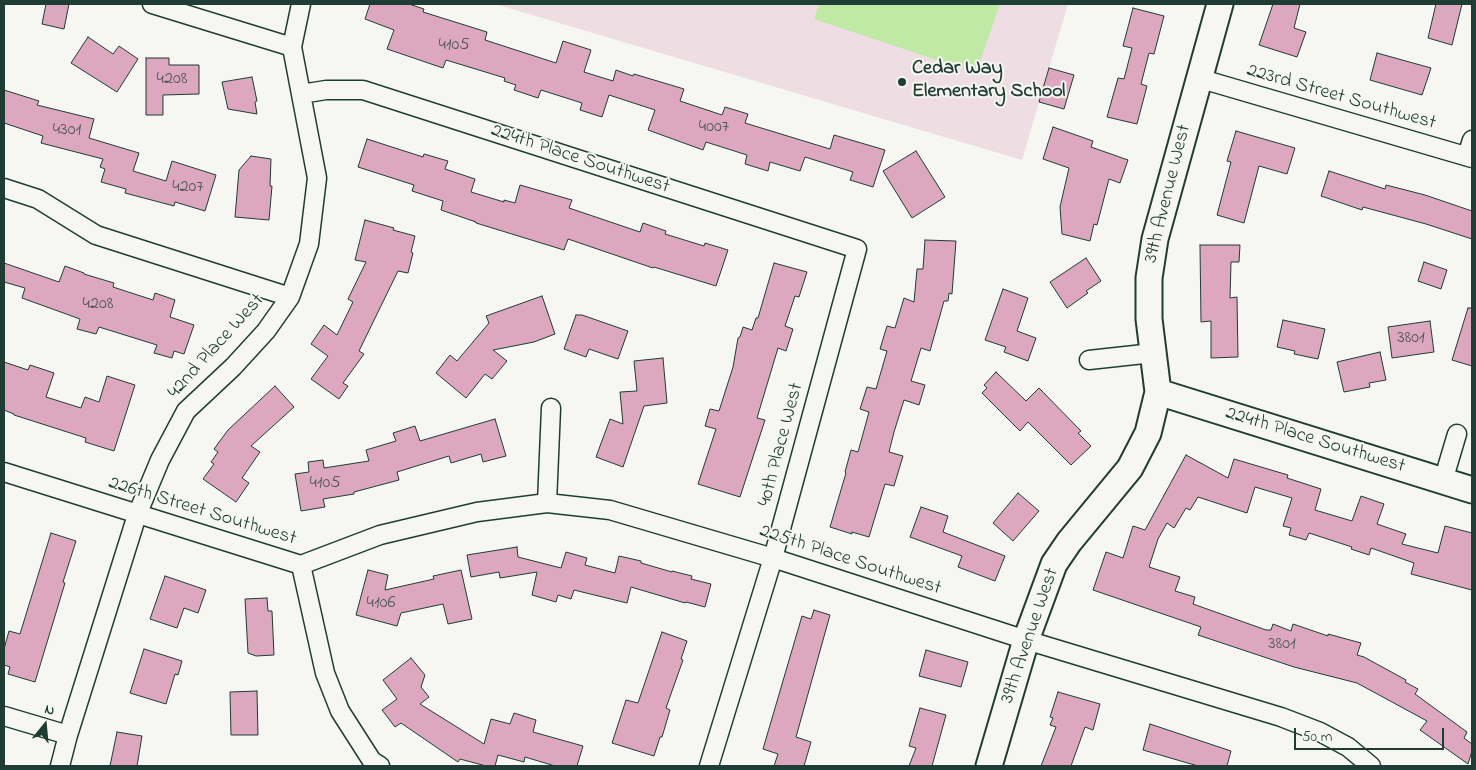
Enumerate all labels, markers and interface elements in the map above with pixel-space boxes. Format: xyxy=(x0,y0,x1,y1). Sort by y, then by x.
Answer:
house number: 4105 xyxy=(438,35,470,57)
place label: Cedar Way Elementary School xyxy=(912,58,1065,105)
street label: 223rd Street Southwest xyxy=(1244,59,1438,137)
house number: 4208 xyxy=(157,69,187,91)
marker: Cedar Way Elementary School xyxy=(896,76,908,88)
house number: 4007 xyxy=(699,117,729,139)
house number: 4301 xyxy=(53,120,81,142)
street label: 224th Place Southwest xyxy=(488,120,672,200)
street label: 39th Avenue West xyxy=(1140,122,1198,266)
house number: 4207 xyxy=(172,177,204,199)
street label: 42nd Place West xyxy=(164,290,270,404)
house number: 4208 xyxy=(83,294,113,316)
house number: 3801 xyxy=(1397,328,1425,350)
street label: 40th Place West xyxy=(754,381,810,509)
street label: 224th Place Southwest xyxy=(1222,402,1408,480)
street label: 226th Street Southwest xyxy=(105,472,299,552)
house number: 4105 xyxy=(309,473,341,495)
street label: 225th Place Southwest xyxy=(756,520,944,602)
street label: 39th Avenue West xyxy=(997,565,1065,707)
house number: 4106 xyxy=(367,593,395,615)
house number: 3801 xyxy=(1268,634,1296,656)
text: N xyxy=(42,699,57,722)
north arrow xyxy=(20,700,70,750)
scale bar xyxy=(1296,718,1446,750)
text: 50 m xyxy=(1302,726,1332,748)

